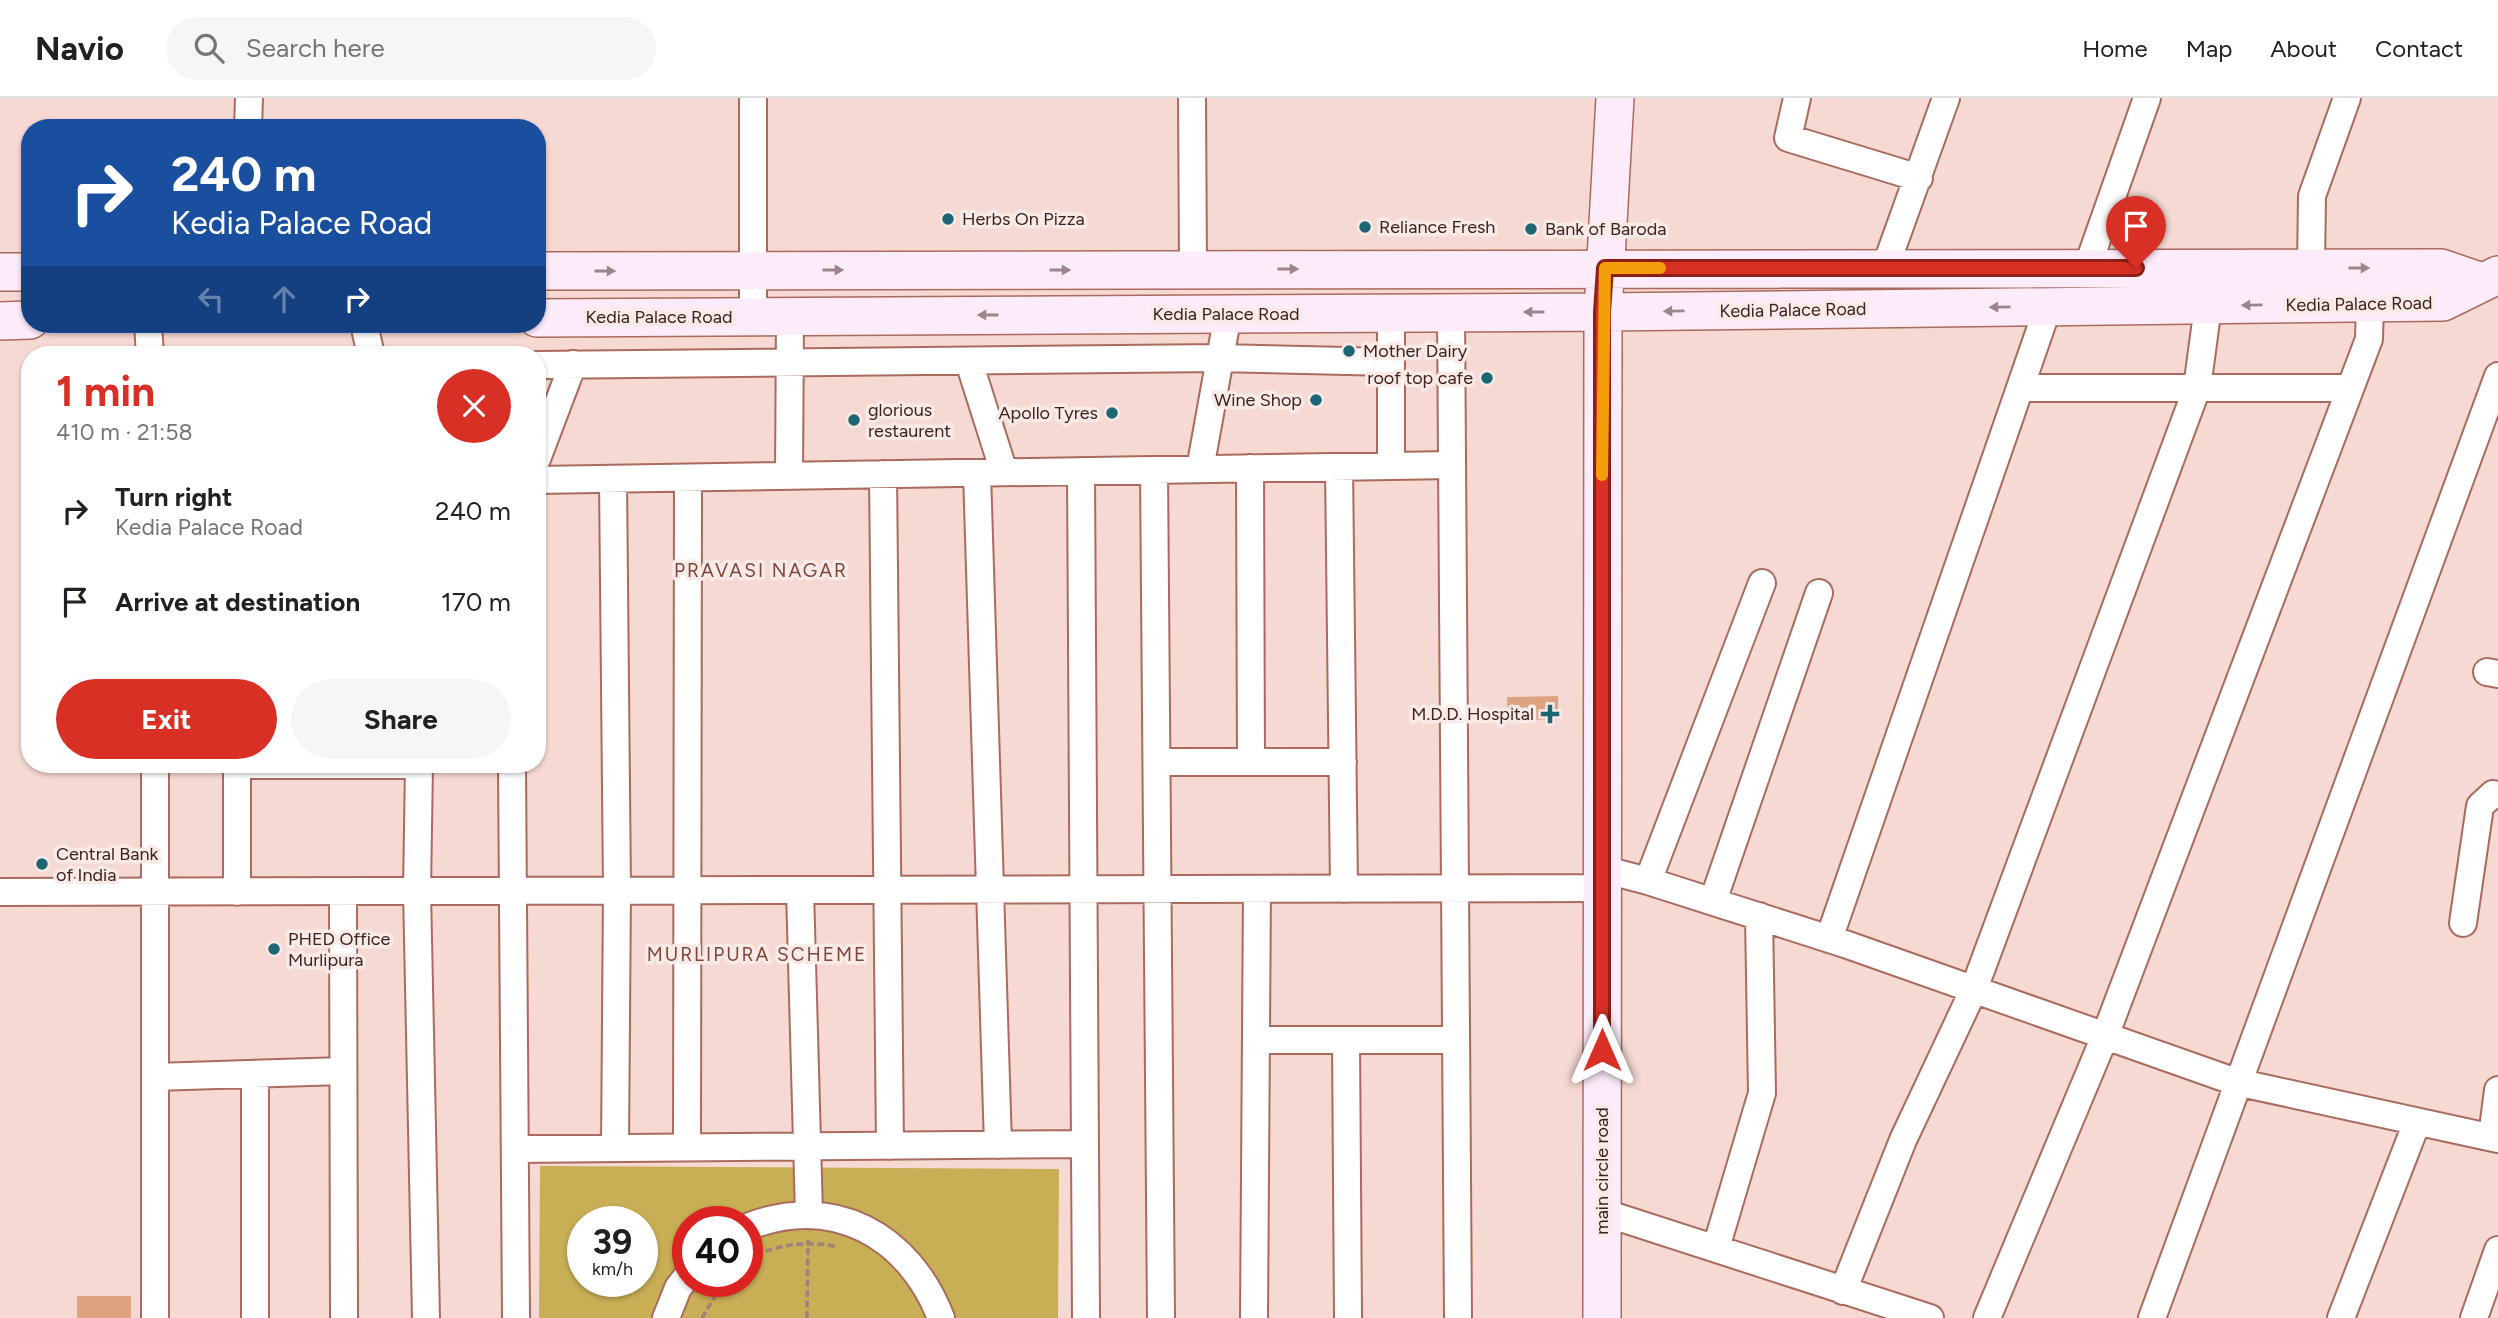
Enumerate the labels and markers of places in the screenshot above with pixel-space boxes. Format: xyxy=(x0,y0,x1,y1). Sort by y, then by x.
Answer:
pin xyxy=(2106,196,2166,268)
place label: Herbs On Pizza xyxy=(962,208,1085,230)
marker: Herbs On Pizza xyxy=(940,211,956,227)
place label: Reliance Fresh xyxy=(1379,216,1495,238)
place label: Bank of Baroda xyxy=(1545,218,1666,240)
marker: Reliance Fresh xyxy=(1357,219,1373,235)
marker: Bank of Baroda xyxy=(1523,221,1539,237)
place label: Mother Dairy xyxy=(1363,340,1468,362)
marker: Mother Dairy xyxy=(1341,343,1357,359)
place label: roof top cafe xyxy=(1367,367,1473,389)
marker: roof top cafe xyxy=(1479,370,1495,386)
place label: Wine Shop xyxy=(1214,389,1302,411)
marker: Wine Shop xyxy=(1308,392,1324,408)
place label: glorious restaurent xyxy=(868,399,951,442)
place label: Apollo Tyres xyxy=(998,402,1098,424)
marker: Apollo Tyres xyxy=(1104,405,1120,421)
marker: glorious restaurent xyxy=(846,412,862,428)
place label: M.D.D. Hospital xyxy=(1411,703,1534,725)
marker: M.D.D. Hospital xyxy=(1540,704,1560,724)
place label: Central Bank of India xyxy=(56,843,159,886)
marker: Central Bank of India xyxy=(34,856,50,872)
place label: PHED Office Murlipura xyxy=(288,928,391,971)
marker: PHED Office Murlipura xyxy=(266,941,282,957)

